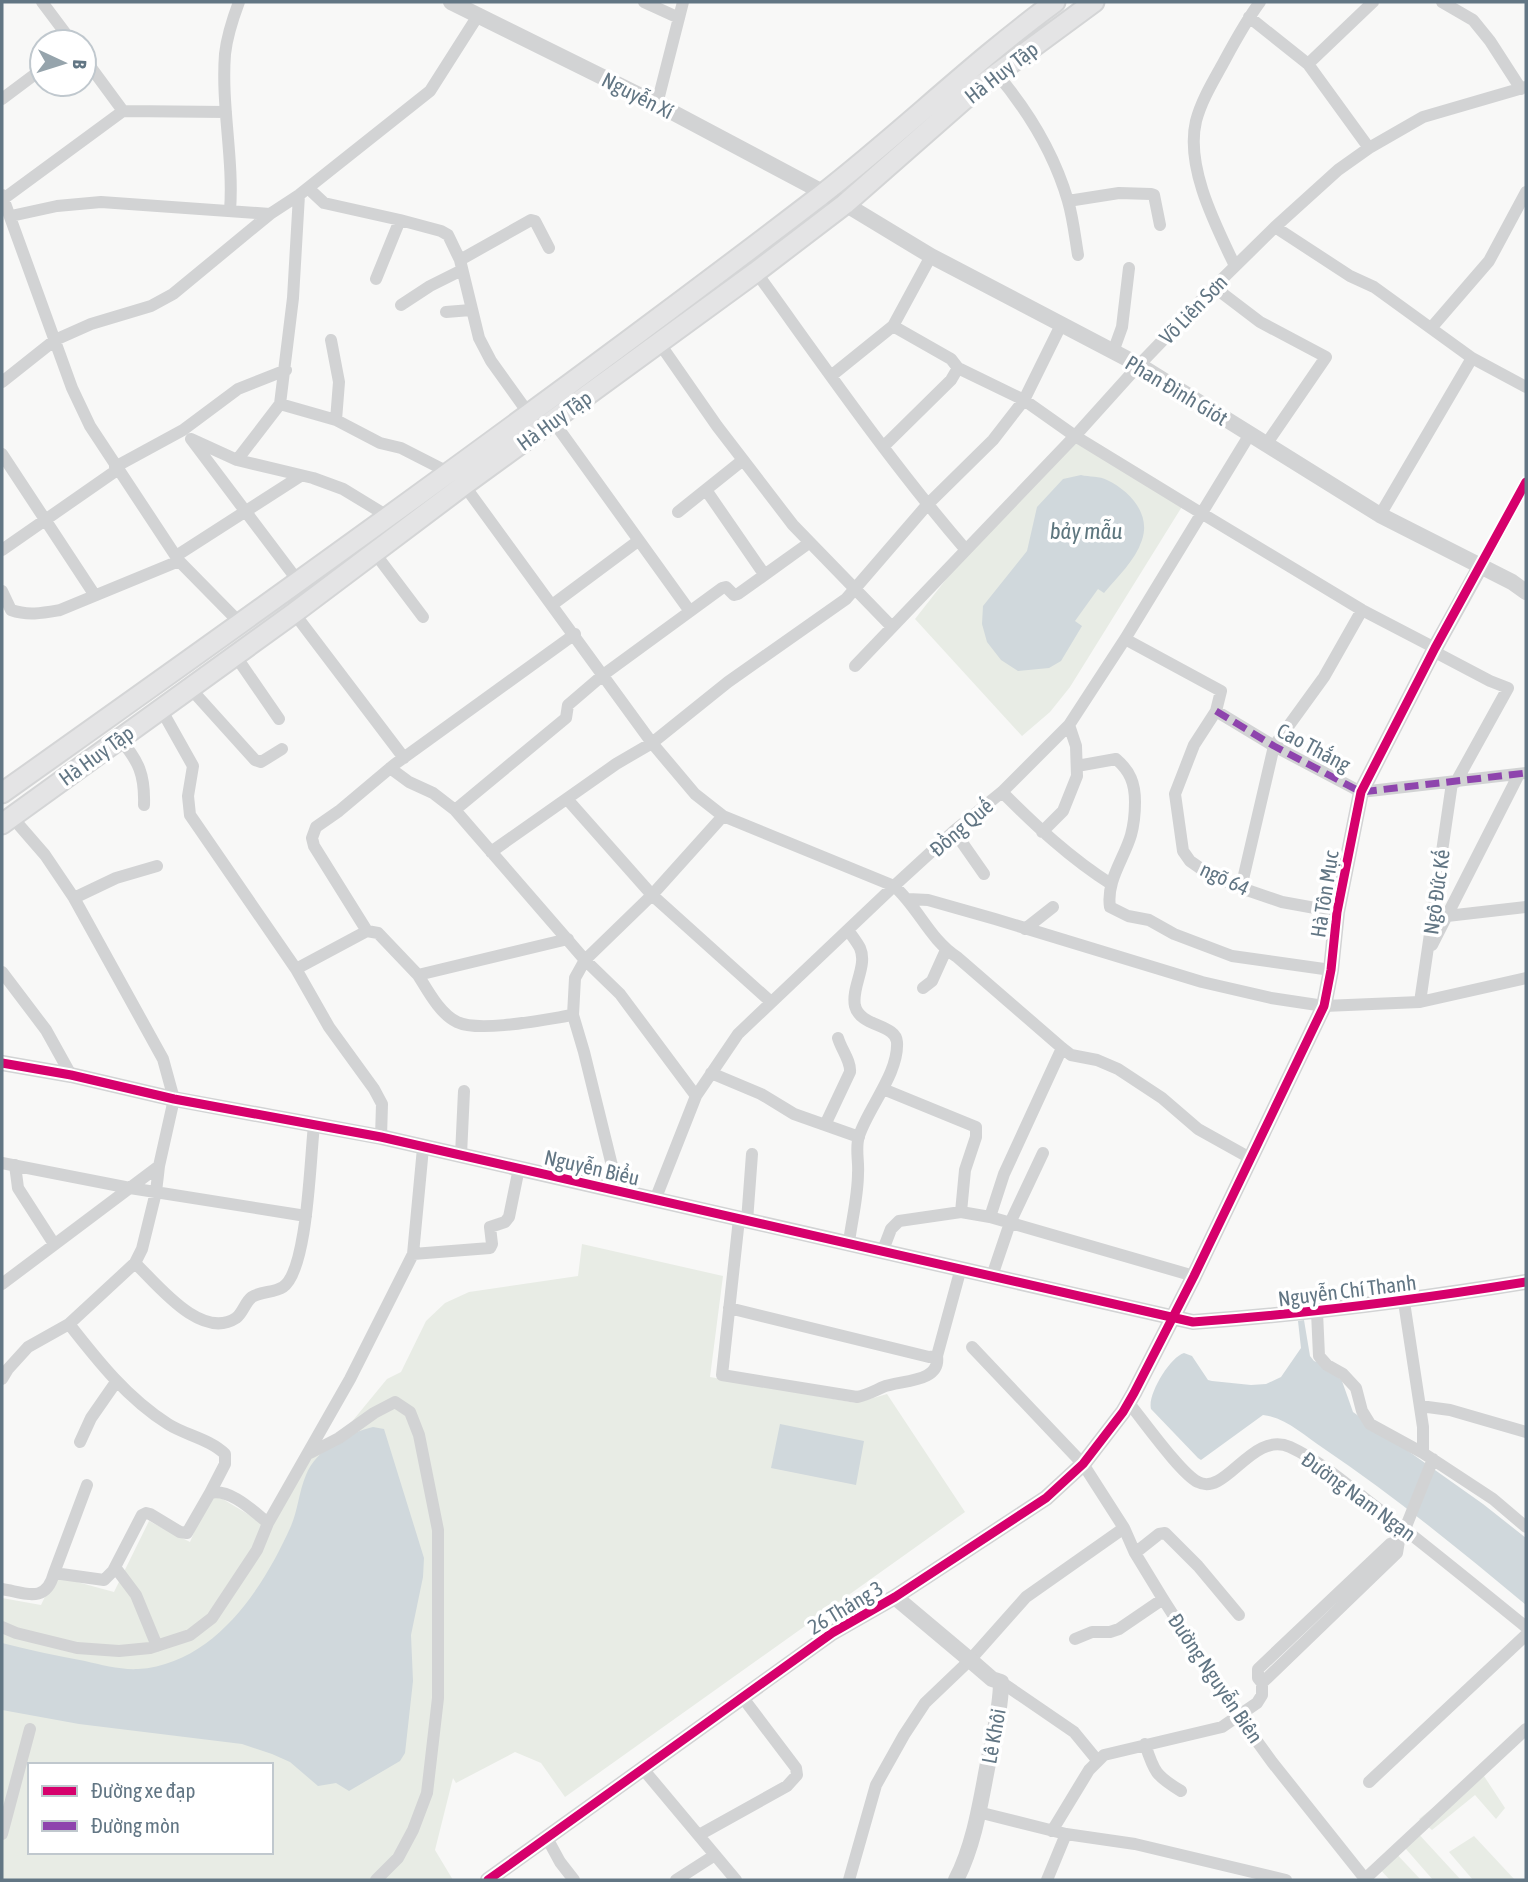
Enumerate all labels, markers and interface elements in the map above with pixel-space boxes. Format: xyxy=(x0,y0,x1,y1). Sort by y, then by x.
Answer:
north arrow xyxy=(28,28,98,98)
street label: Hà Huy Tập xyxy=(960,36,1042,108)
text: B xyxy=(69,59,91,69)
street label: Nguyễn Xí xyxy=(598,67,678,123)
street label: Võ Liên Sơn xyxy=(1154,269,1232,349)
street label: Phan Đình Giót xyxy=(1122,350,1232,430)
street label: Hà Huy Tập xyxy=(512,385,596,455)
water label: bảy mẫu xyxy=(1050,518,1122,544)
street label: Cao Thắng xyxy=(1273,718,1355,776)
street label: Hà Huy Tập xyxy=(54,720,138,790)
street label: Đồng Quế xyxy=(925,793,997,861)
street label: Ngô Đức Kế xyxy=(1418,848,1454,936)
street label: Hà Tôn Mục xyxy=(1305,849,1343,939)
street label: ngõ 64 xyxy=(1197,856,1253,900)
street label: Nguyễn Biểu xyxy=(542,1144,642,1190)
street label: Nguyễn Chí Thanh xyxy=(1277,1270,1417,1310)
street label: Đường Nam Ngạn xyxy=(1297,1447,1421,1545)
street label: 26 Tháng 3 xyxy=(803,1575,887,1639)
street label: Đường Nguyễn Biên xyxy=(1164,1609,1268,1747)
street label: Lê Khôi xyxy=(976,1706,1010,1766)
legend xyxy=(28,1763,273,1854)
text: Đường xe đạp xyxy=(91,1778,195,1802)
text: Đường mòn xyxy=(91,1813,180,1837)

